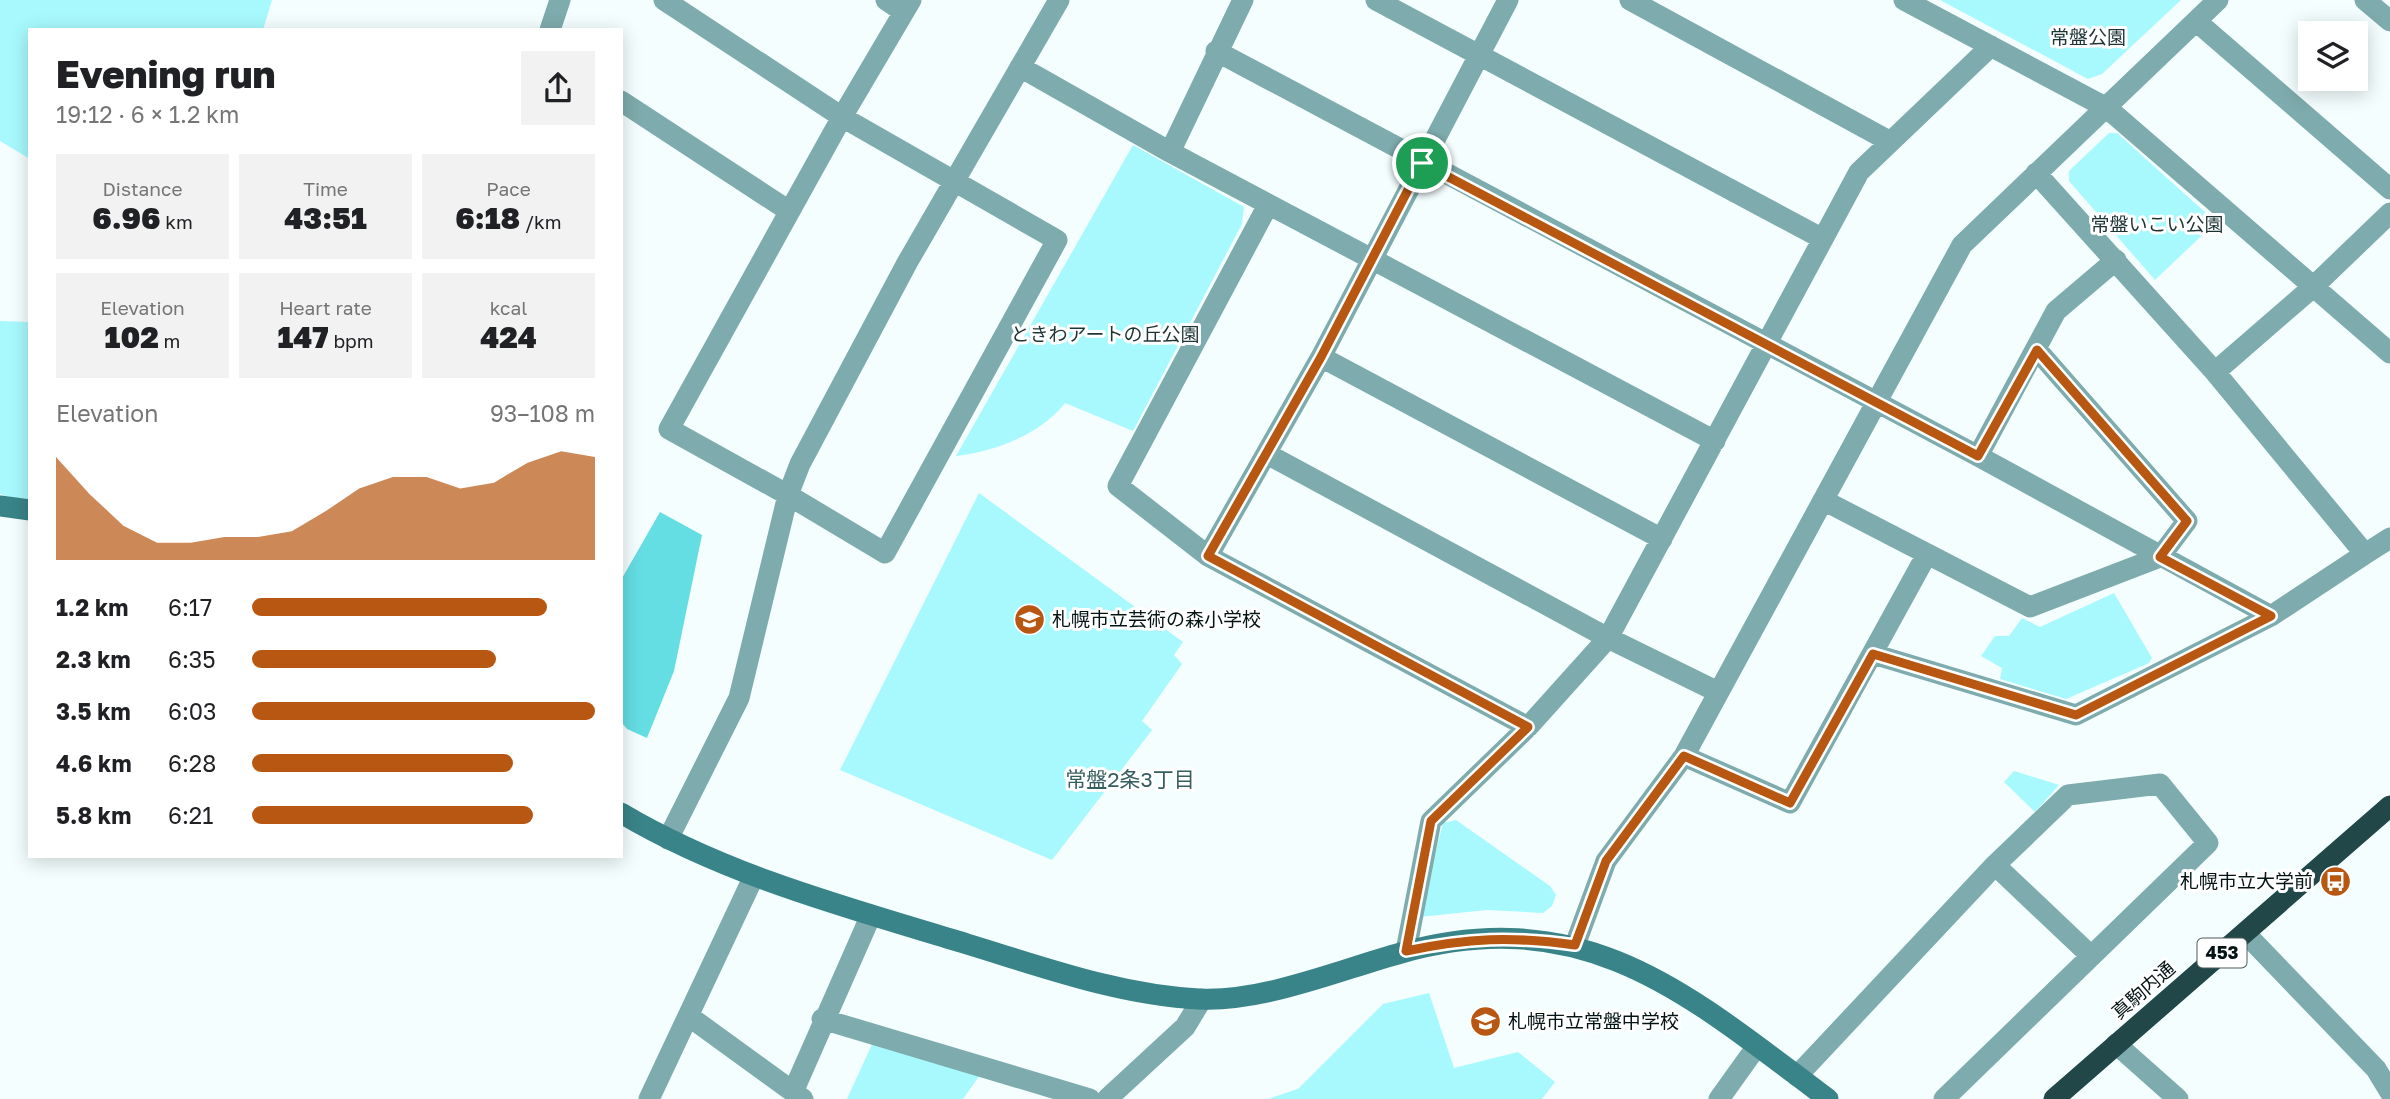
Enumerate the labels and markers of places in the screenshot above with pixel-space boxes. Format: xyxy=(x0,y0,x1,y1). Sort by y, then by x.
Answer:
pin xyxy=(1392,133,1452,193)
school or university icon: 札幌市立芸術の森小学校 xyxy=(1012,602,1046,636)
place label: 札幌市立芸術の森小学校 xyxy=(1052,607,1261,630)
bus stop icon: 札幌市立大学前 xyxy=(2319,864,2353,898)
place label: 札幌市立大学前 xyxy=(2180,869,2313,892)
school or university icon: 札幌市立常盤中学校 xyxy=(1468,1004,1502,1038)
place label: 札幌市立常盤中学校 xyxy=(1508,1009,1679,1032)

